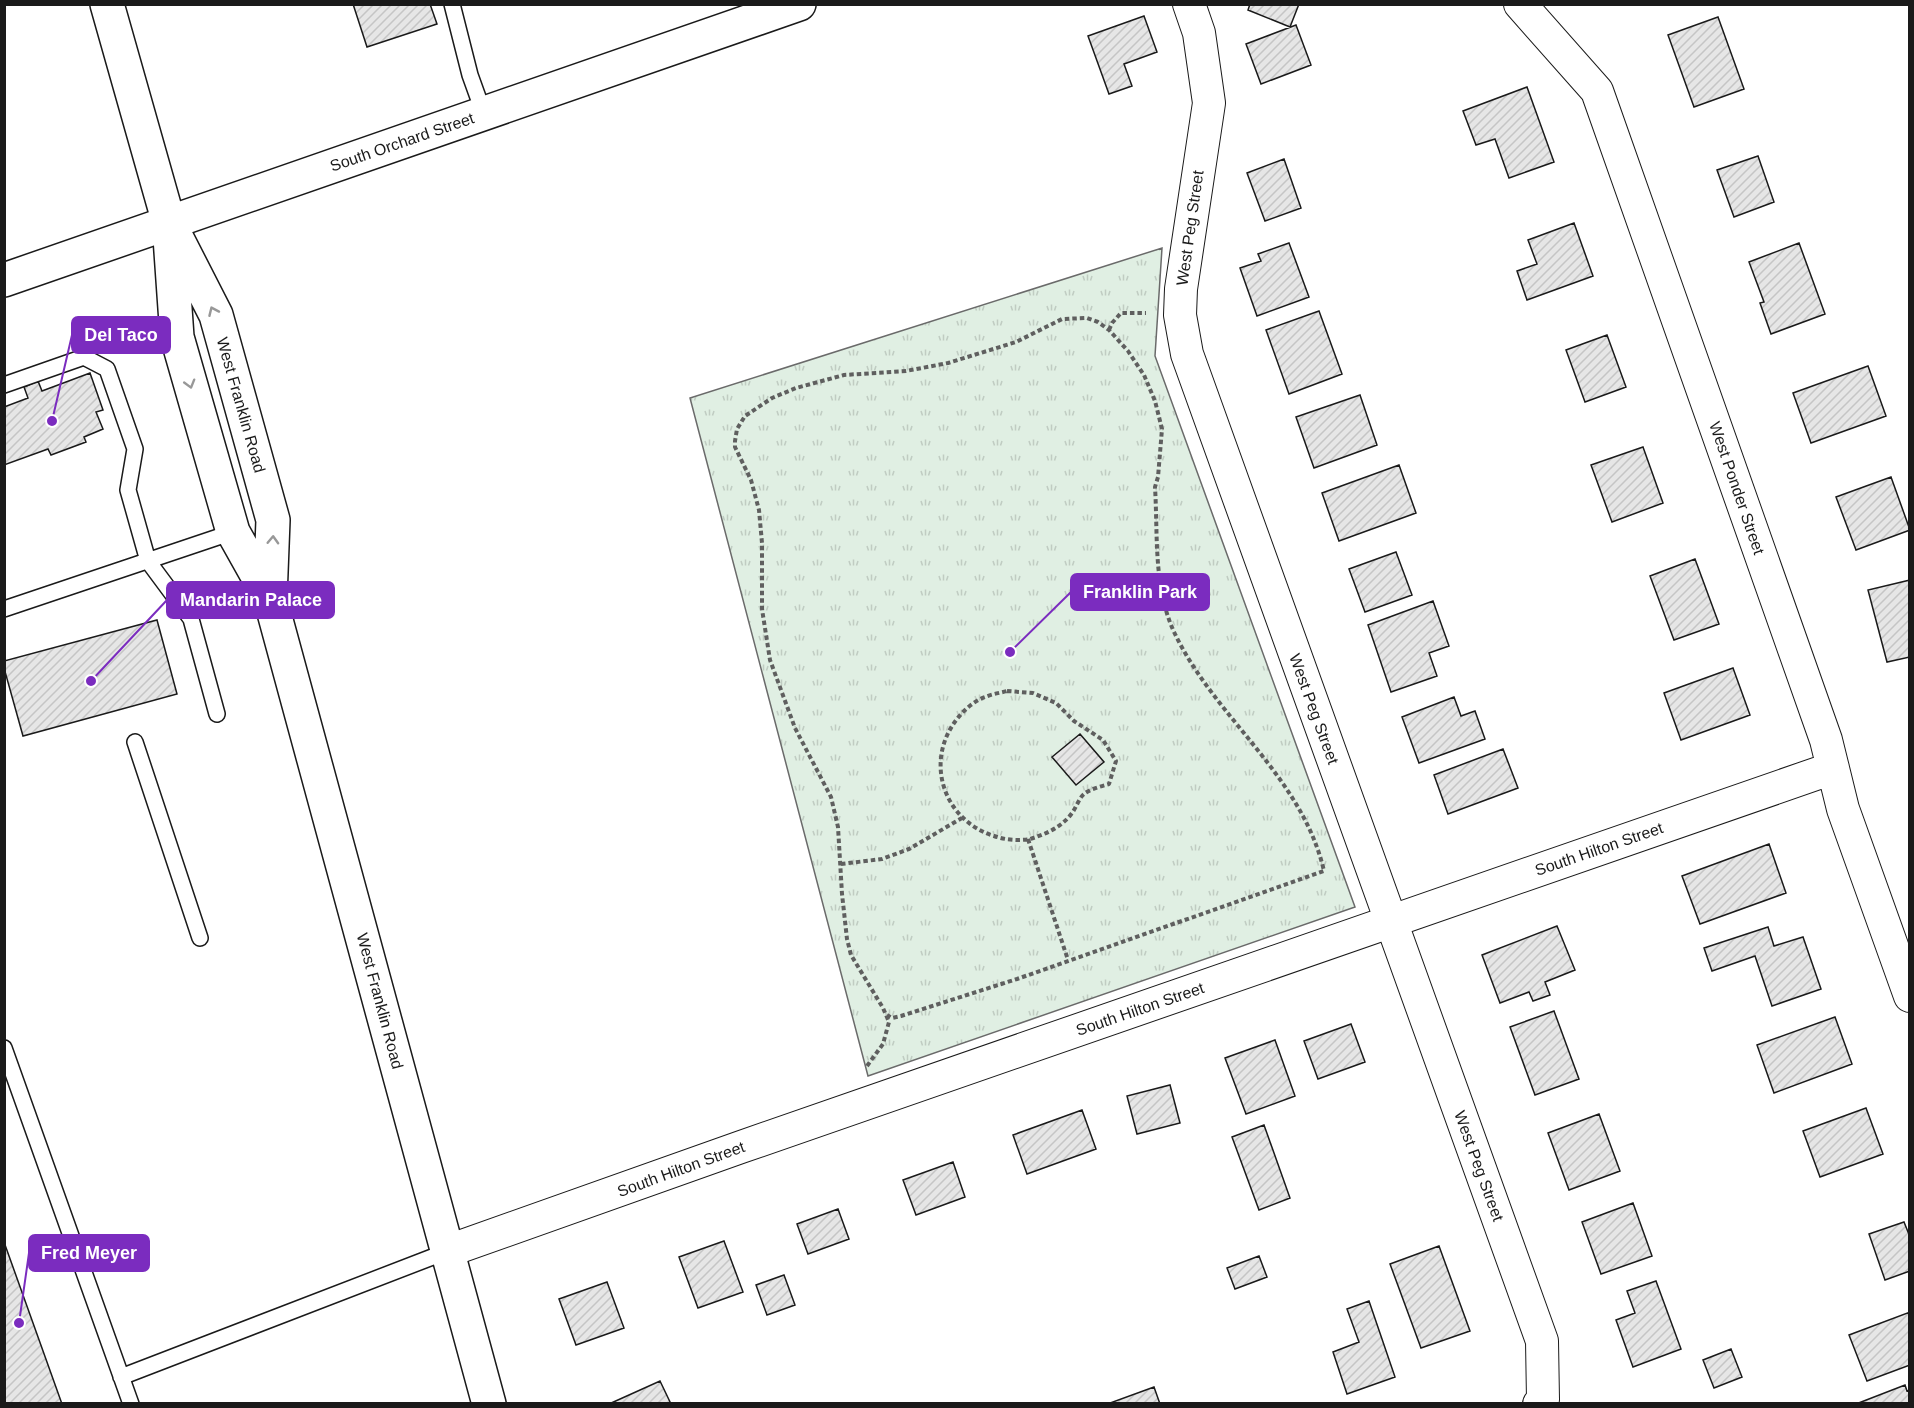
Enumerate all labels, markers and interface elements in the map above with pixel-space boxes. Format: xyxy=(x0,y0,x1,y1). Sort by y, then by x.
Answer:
street label: South Orchard Street xyxy=(328,109,477,175)
street label: West Peg Street xyxy=(1173,169,1207,287)
one-way arrow xyxy=(209,307,221,318)
callout: Del Taco xyxy=(72,317,170,353)
text: Del Taco xyxy=(84,325,158,345)
street label: West Franklin Road xyxy=(214,335,268,475)
one-way arrow xyxy=(183,378,195,389)
street label: West Ponder Street xyxy=(1706,419,1768,557)
one-way arrow xyxy=(266,535,279,544)
callout: Franklin Park xyxy=(1071,574,1209,610)
callout: Mandarin Palace xyxy=(167,582,334,618)
text: Franklin Park xyxy=(1083,582,1198,602)
text: Mandarin Palace xyxy=(180,590,322,610)
street label: West Peg Street xyxy=(1286,651,1342,767)
street label: South Hilton Street xyxy=(1533,819,1666,879)
street label: West Franklin Road xyxy=(354,931,406,1071)
street label: South Hilton Street xyxy=(1074,979,1207,1039)
street label: West Peg Street xyxy=(1451,1108,1507,1224)
street label: South Hilton Street xyxy=(615,1138,748,1200)
callout: Fred Meyer xyxy=(29,1235,149,1271)
text: Fred Meyer xyxy=(41,1243,137,1263)

